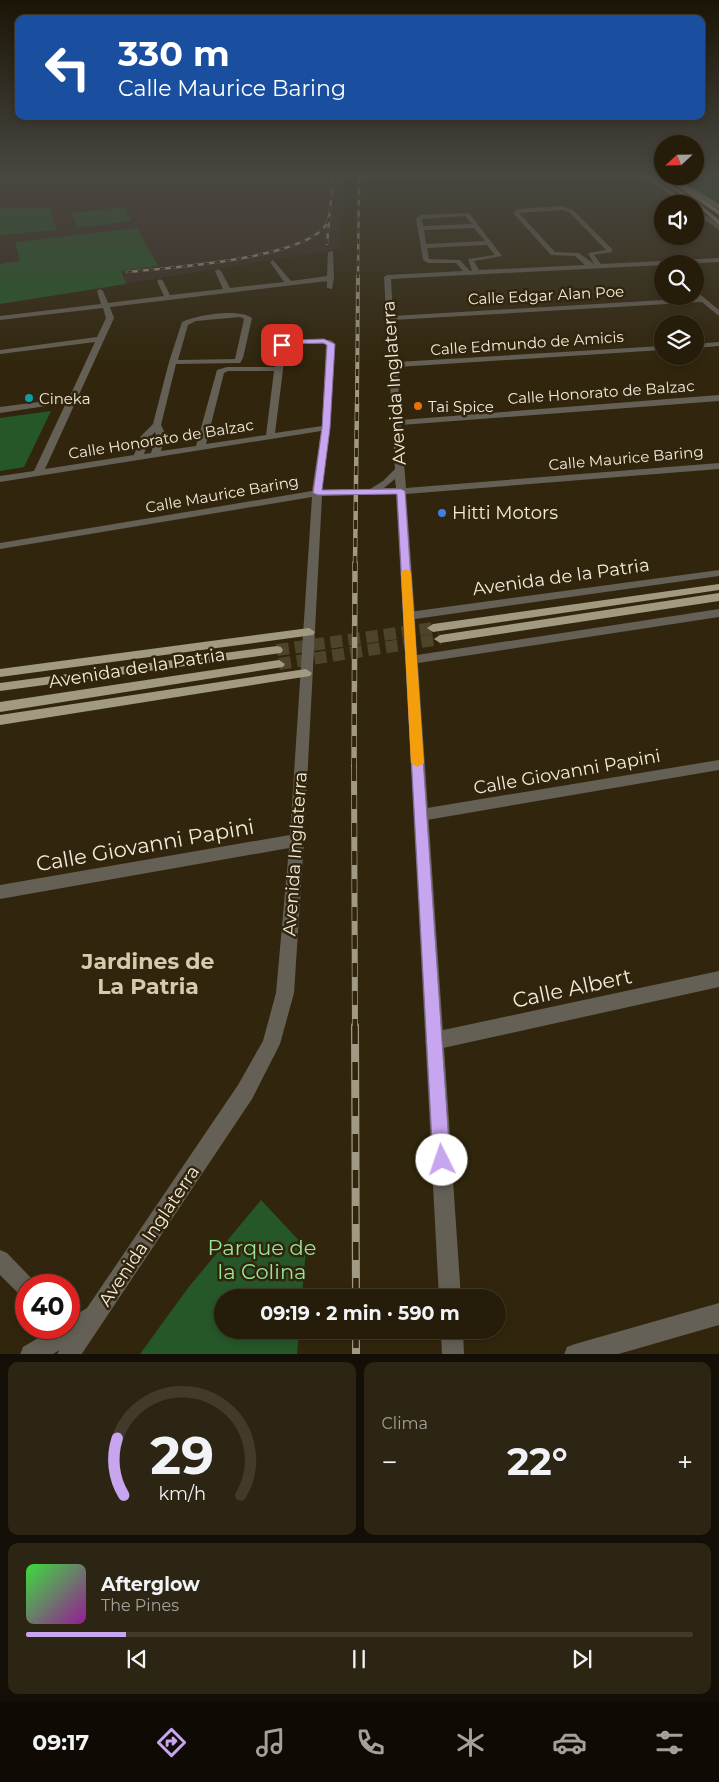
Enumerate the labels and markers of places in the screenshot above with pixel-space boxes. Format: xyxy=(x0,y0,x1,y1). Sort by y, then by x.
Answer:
pin xyxy=(261,324,303,366)
place label: Cineka xyxy=(39,389,91,408)
marker: Cineka xyxy=(23,392,35,404)
place label: Tai Spice xyxy=(428,397,494,416)
marker: Tai Spice xyxy=(412,400,424,412)
place label: Hitti Motors xyxy=(452,502,558,524)
marker: Hitti Motors xyxy=(436,507,448,519)

